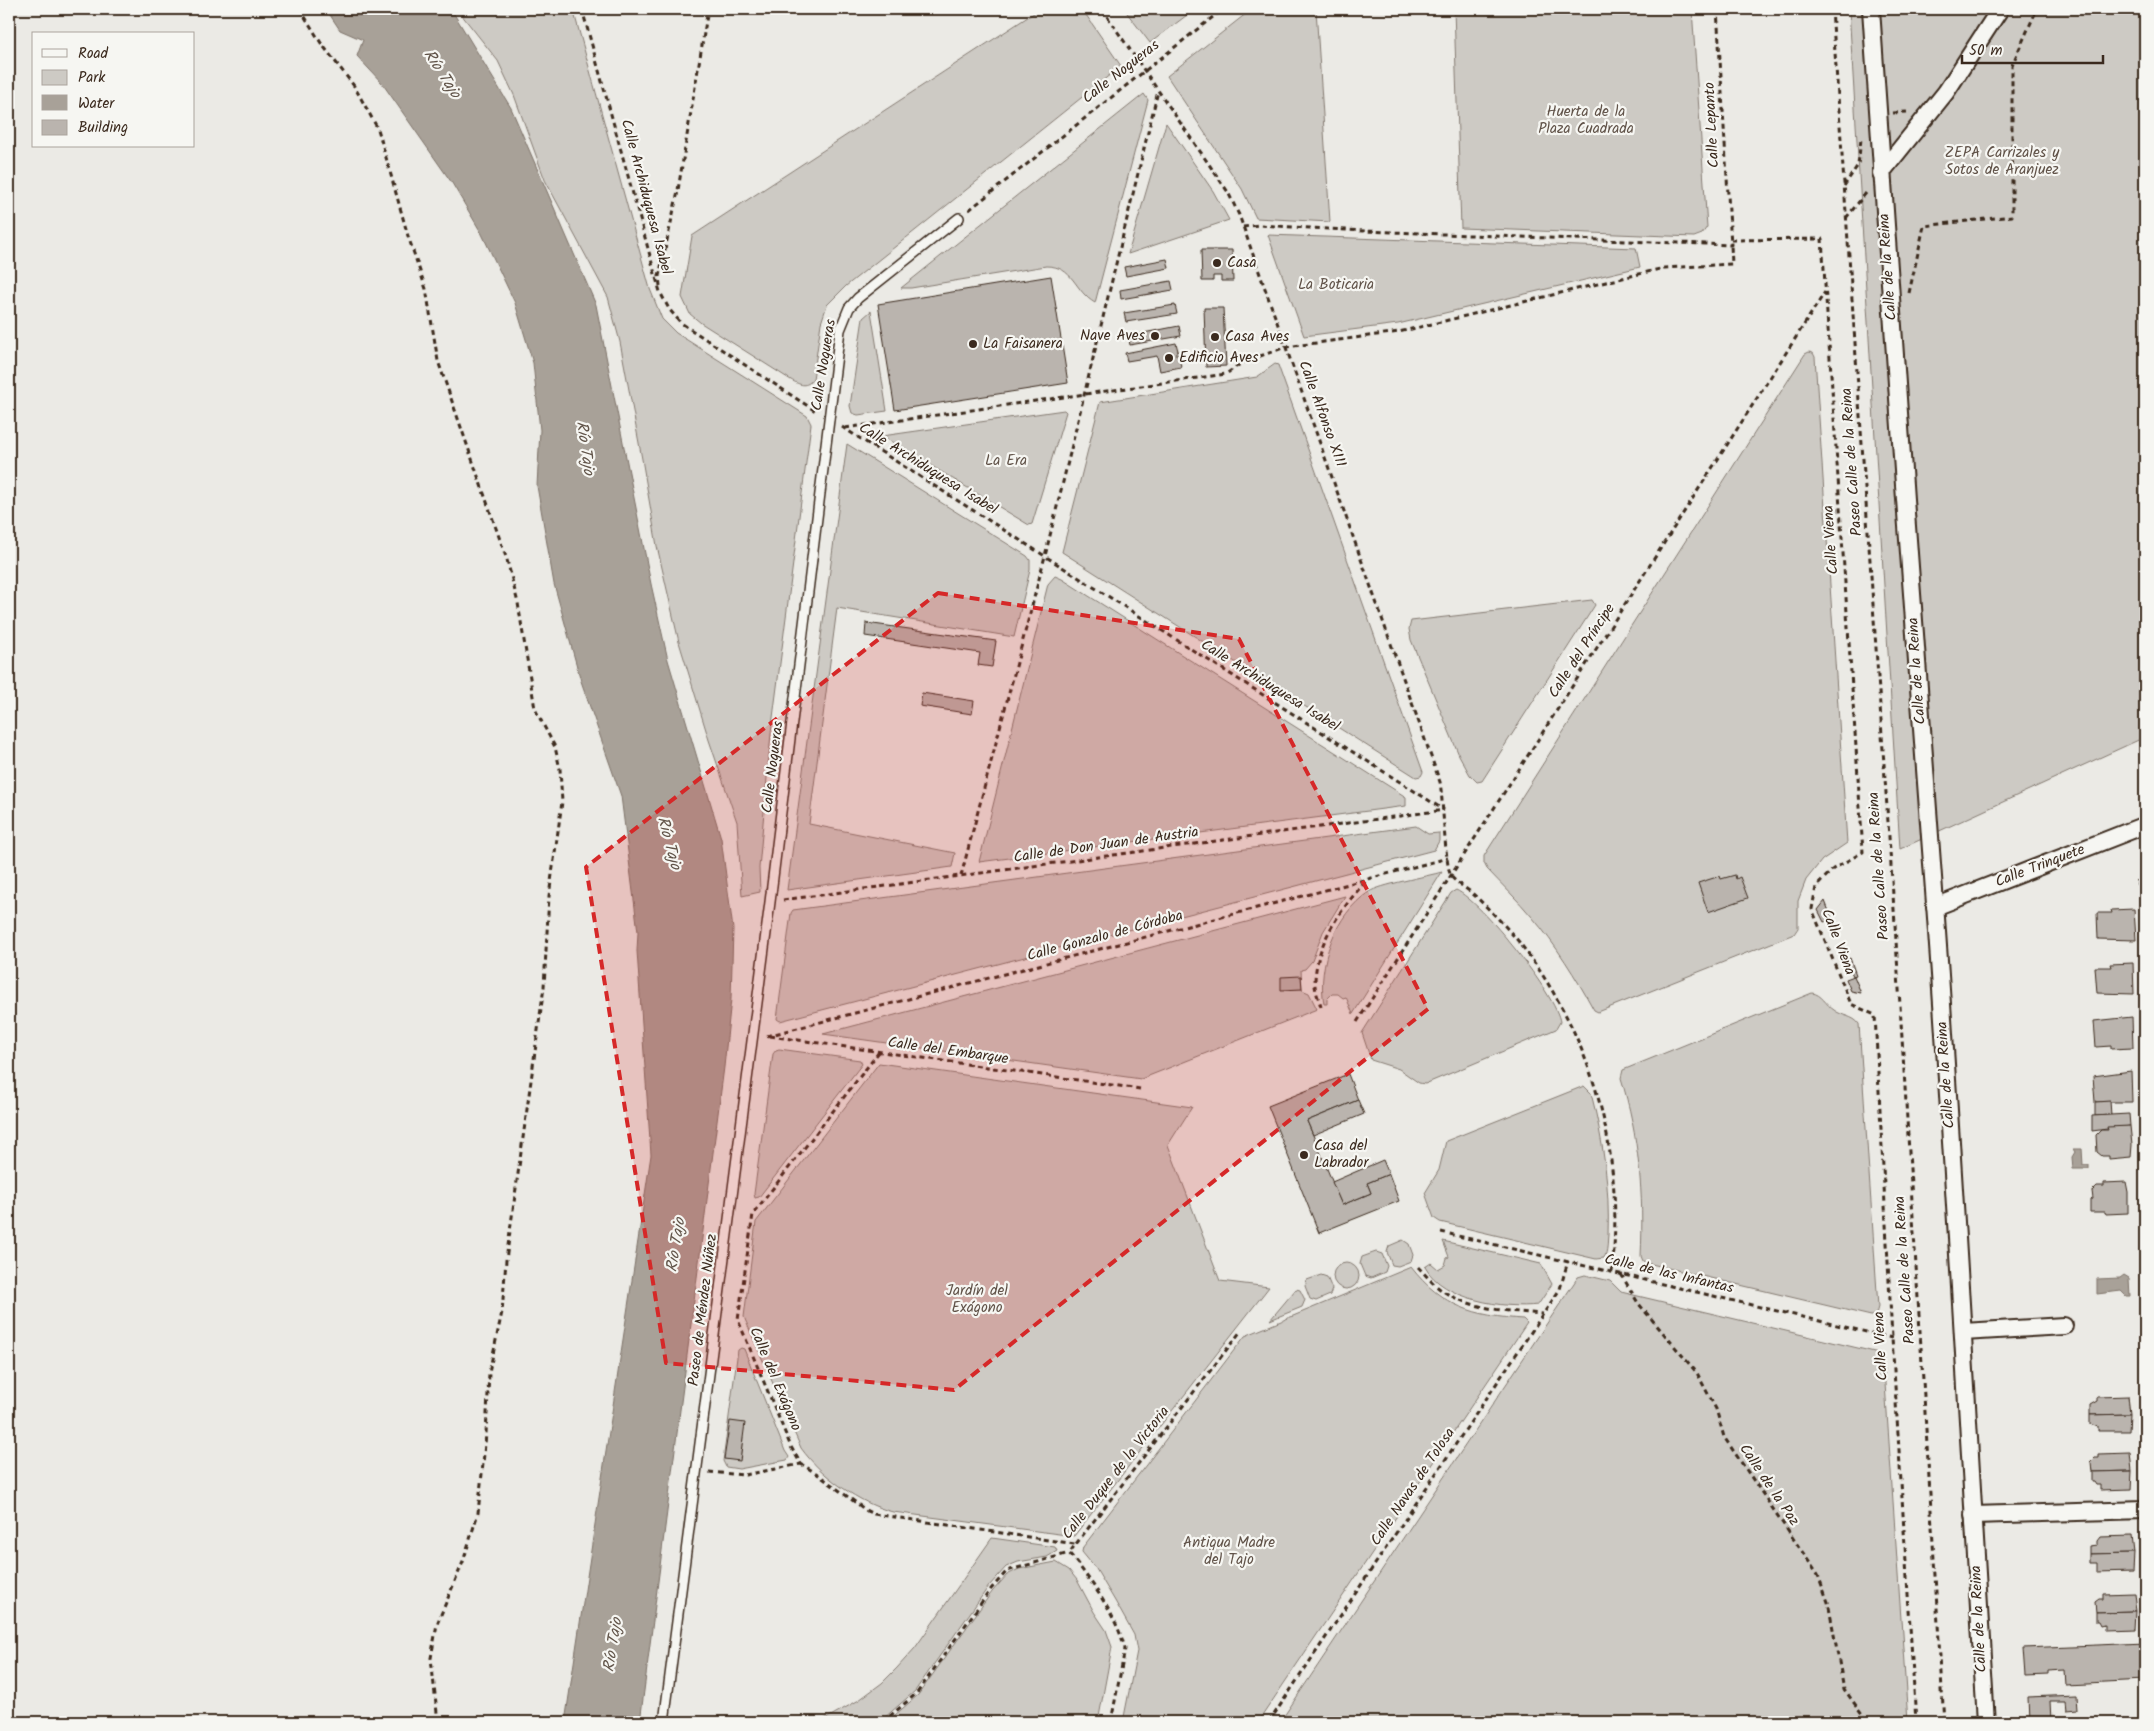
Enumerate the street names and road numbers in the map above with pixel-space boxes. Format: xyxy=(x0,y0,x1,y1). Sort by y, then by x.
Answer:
street label: Calle Nogueras xyxy=(1077,34,1165,110)
street label: Calle Lepanto xyxy=(1698,81,1726,169)
street label: Calle Archiduquesa Isabel xyxy=(614,117,678,278)
street label: Calle de la Reina xyxy=(1872,213,1904,321)
street label: Calle Nogueras xyxy=(805,317,843,413)
street label: Calle Alfonso XIII xyxy=(1292,357,1353,471)
street label: Paseo Calle de la Reina xyxy=(1835,387,1869,537)
street label: Calle Archiduquesa Isabel xyxy=(854,416,1003,522)
street label: Calle Viena xyxy=(1817,505,1845,575)
street label: Calle del Príncipe xyxy=(1542,599,1622,703)
street label: Calle de la Reina xyxy=(1901,617,1933,725)
street label: Calle Archiduquesa Isabel xyxy=(1196,633,1345,739)
street label: Calle Nogueras xyxy=(755,719,791,814)
street label: Paseo Calle de la Reina xyxy=(1862,791,1896,941)
street label: Calle de Don Juan de Austria xyxy=(1012,820,1200,870)
street label: Calle Trinquete xyxy=(1992,838,2089,894)
street label: Calle Gonzalo de Córdoba xyxy=(1024,904,1186,968)
street label: Calle Viena xyxy=(1814,905,1862,979)
street label: Calle de la Reina xyxy=(1930,1021,1962,1129)
street label: Calle del Embarque xyxy=(886,1031,1010,1071)
street label: Paseo Calle de la Reina xyxy=(1888,1195,1922,1345)
street label: Paseo de Méndez Núñez xyxy=(682,1232,724,1388)
street label: Calle de las Infantas xyxy=(1602,1247,1737,1301)
street label: Calle Viena xyxy=(1867,1311,1895,1381)
street label: Calle del Exágono xyxy=(742,1323,808,1435)
street label: Calle Duque de la Victoria xyxy=(1056,1401,1176,1545)
street label: Calle Navas de Tolosa xyxy=(1364,1423,1462,1551)
street label: Calle de la Paz xyxy=(1733,1439,1806,1531)
street label: Calle de la Reina xyxy=(1964,1565,1994,1673)

